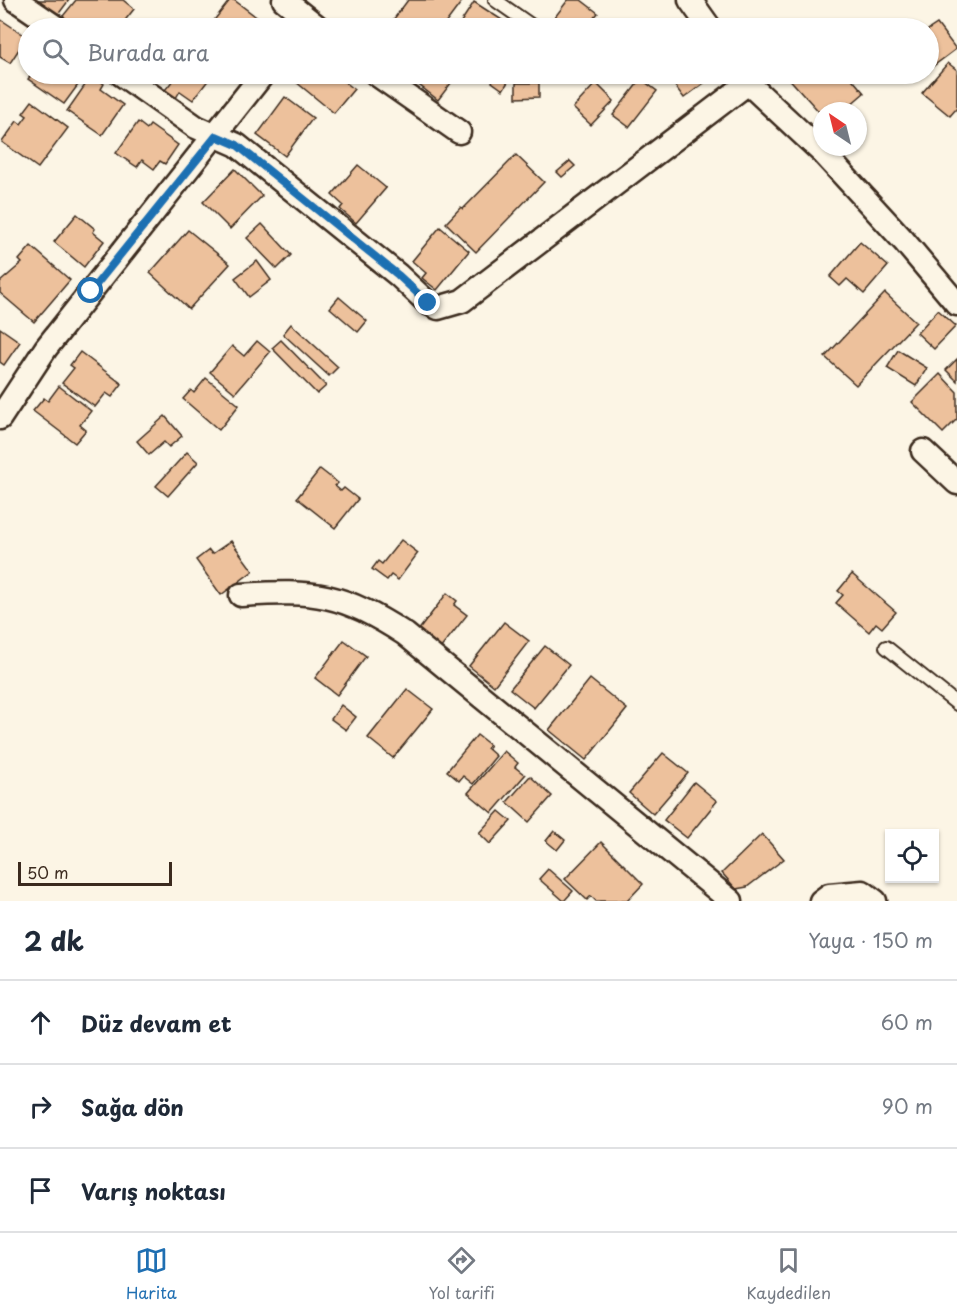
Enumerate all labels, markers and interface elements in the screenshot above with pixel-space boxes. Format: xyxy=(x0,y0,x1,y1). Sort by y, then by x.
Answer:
search box xyxy=(18,18,939,84)
icon: search xyxy=(39,35,72,68)
text: Burada ara xyxy=(87,35,209,68)
north arrow xyxy=(813,102,867,156)
route start xyxy=(77,277,103,303)
route end xyxy=(414,289,440,315)
map controls xyxy=(885,829,939,883)
button: locate xyxy=(885,829,939,883)
scale bar xyxy=(18,859,172,886)
text: 50 m xyxy=(27,860,68,884)
text: 2 dk xyxy=(24,921,84,960)
text: Yaya · 150 m xyxy=(808,925,933,955)
icon: ahead xyxy=(24,1006,57,1039)
text: Düz devam et xyxy=(81,1006,232,1039)
text: 60 m xyxy=(881,1007,933,1037)
icon: right xyxy=(24,1090,57,1123)
text: Sağa dön xyxy=(81,1090,184,1123)
text: 90 m xyxy=(882,1091,933,1121)
icon: arrive xyxy=(24,1174,57,1207)
text: Varış noktası xyxy=(81,1174,226,1207)
tab: Harita xyxy=(126,1244,177,1304)
tab: Yol tarifi xyxy=(428,1244,495,1304)
tab: Kaydedilen xyxy=(747,1244,831,1304)

